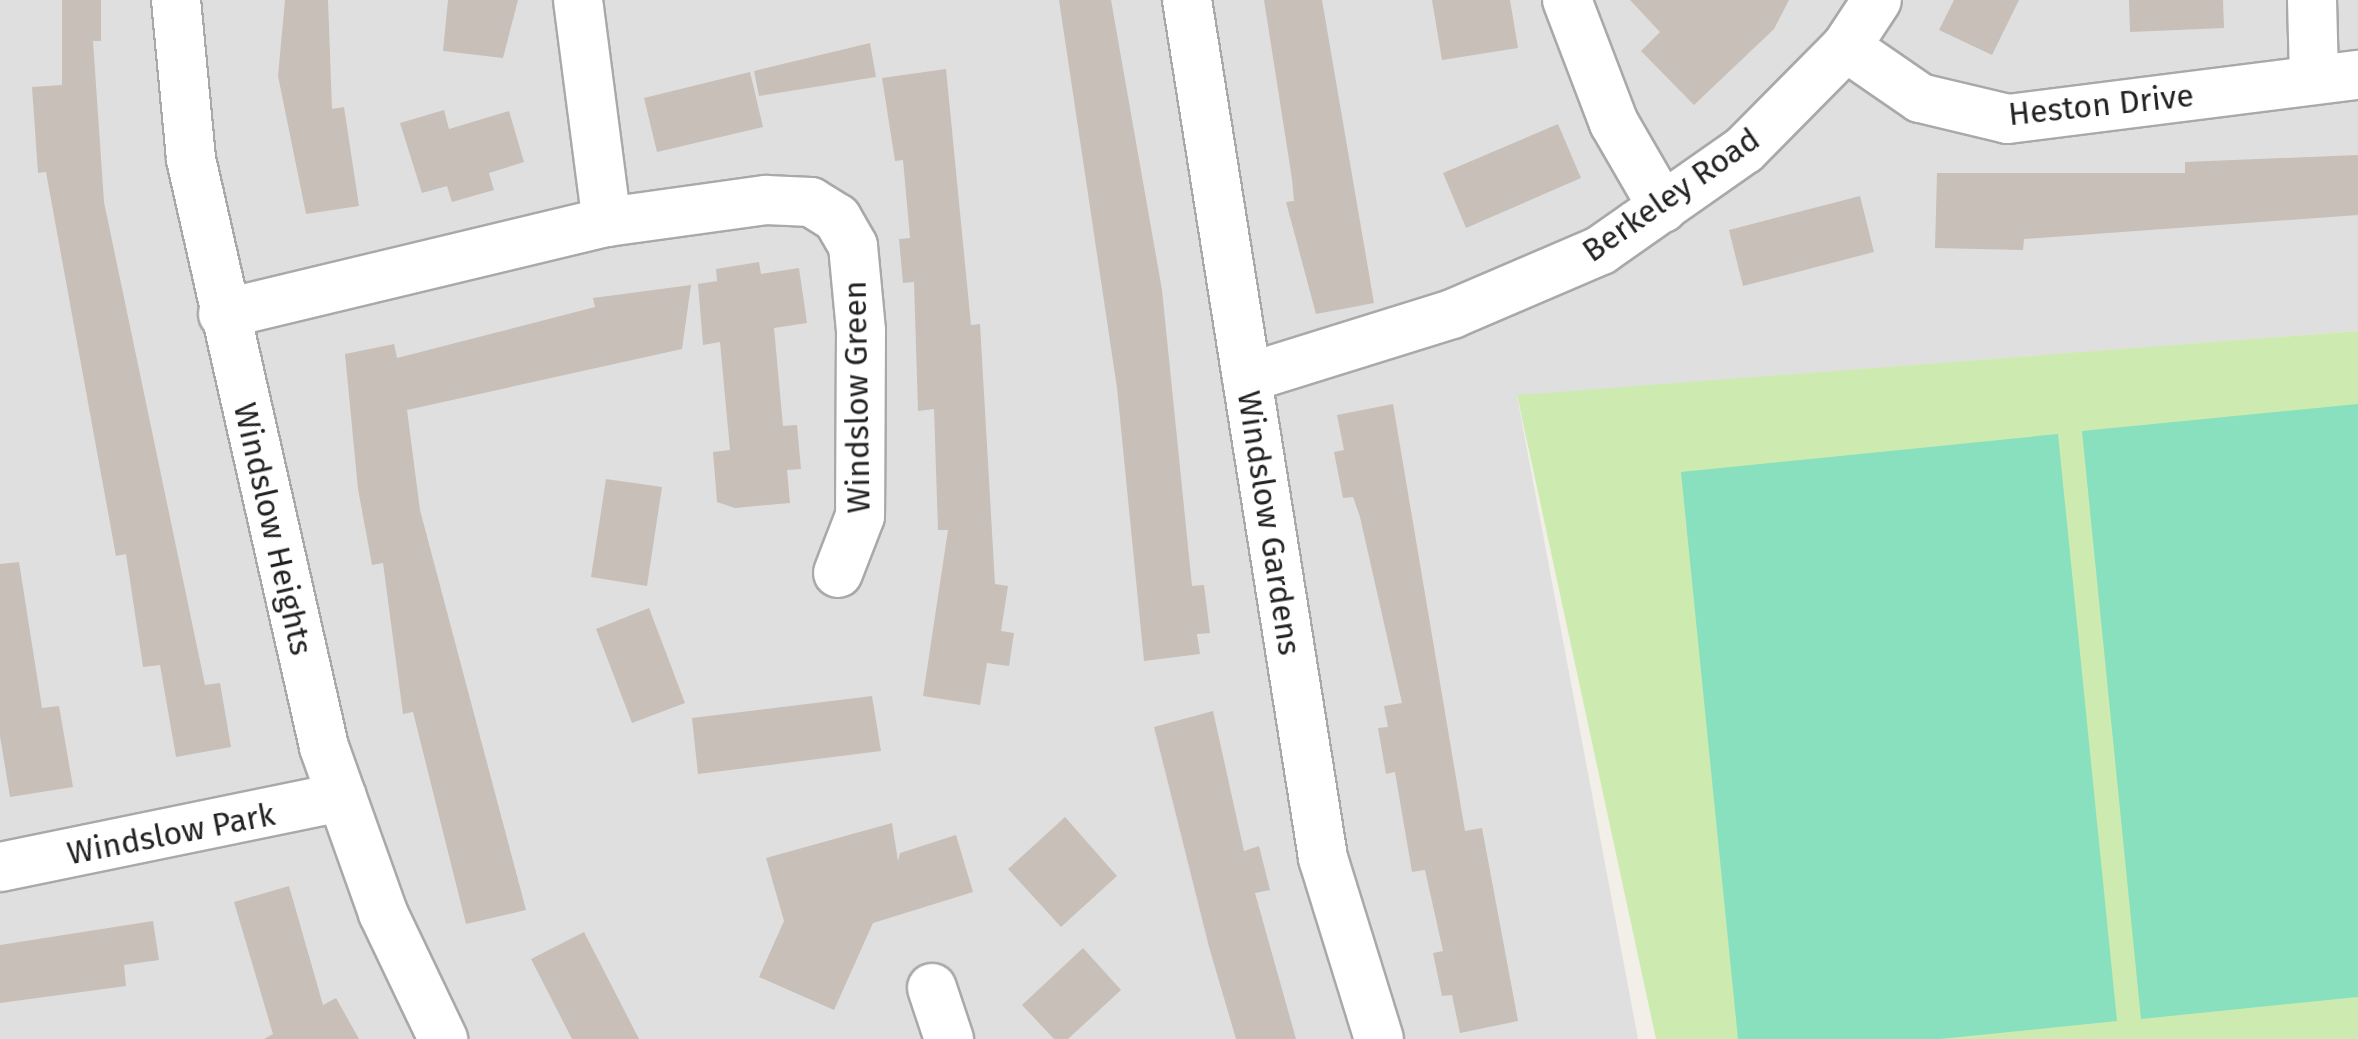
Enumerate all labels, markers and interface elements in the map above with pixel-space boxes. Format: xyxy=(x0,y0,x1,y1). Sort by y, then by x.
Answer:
street label: Heston Drive xyxy=(2006,76,2196,134)
street label: Berkeley Road xyxy=(1575,120,1767,270)
street label: Windslow Green xyxy=(836,280,878,514)
street label: Windslow Gardens xyxy=(1229,388,1309,658)
street label: Windslow Heights xyxy=(225,399,321,659)
street label: Windslow Park xyxy=(64,795,278,873)

